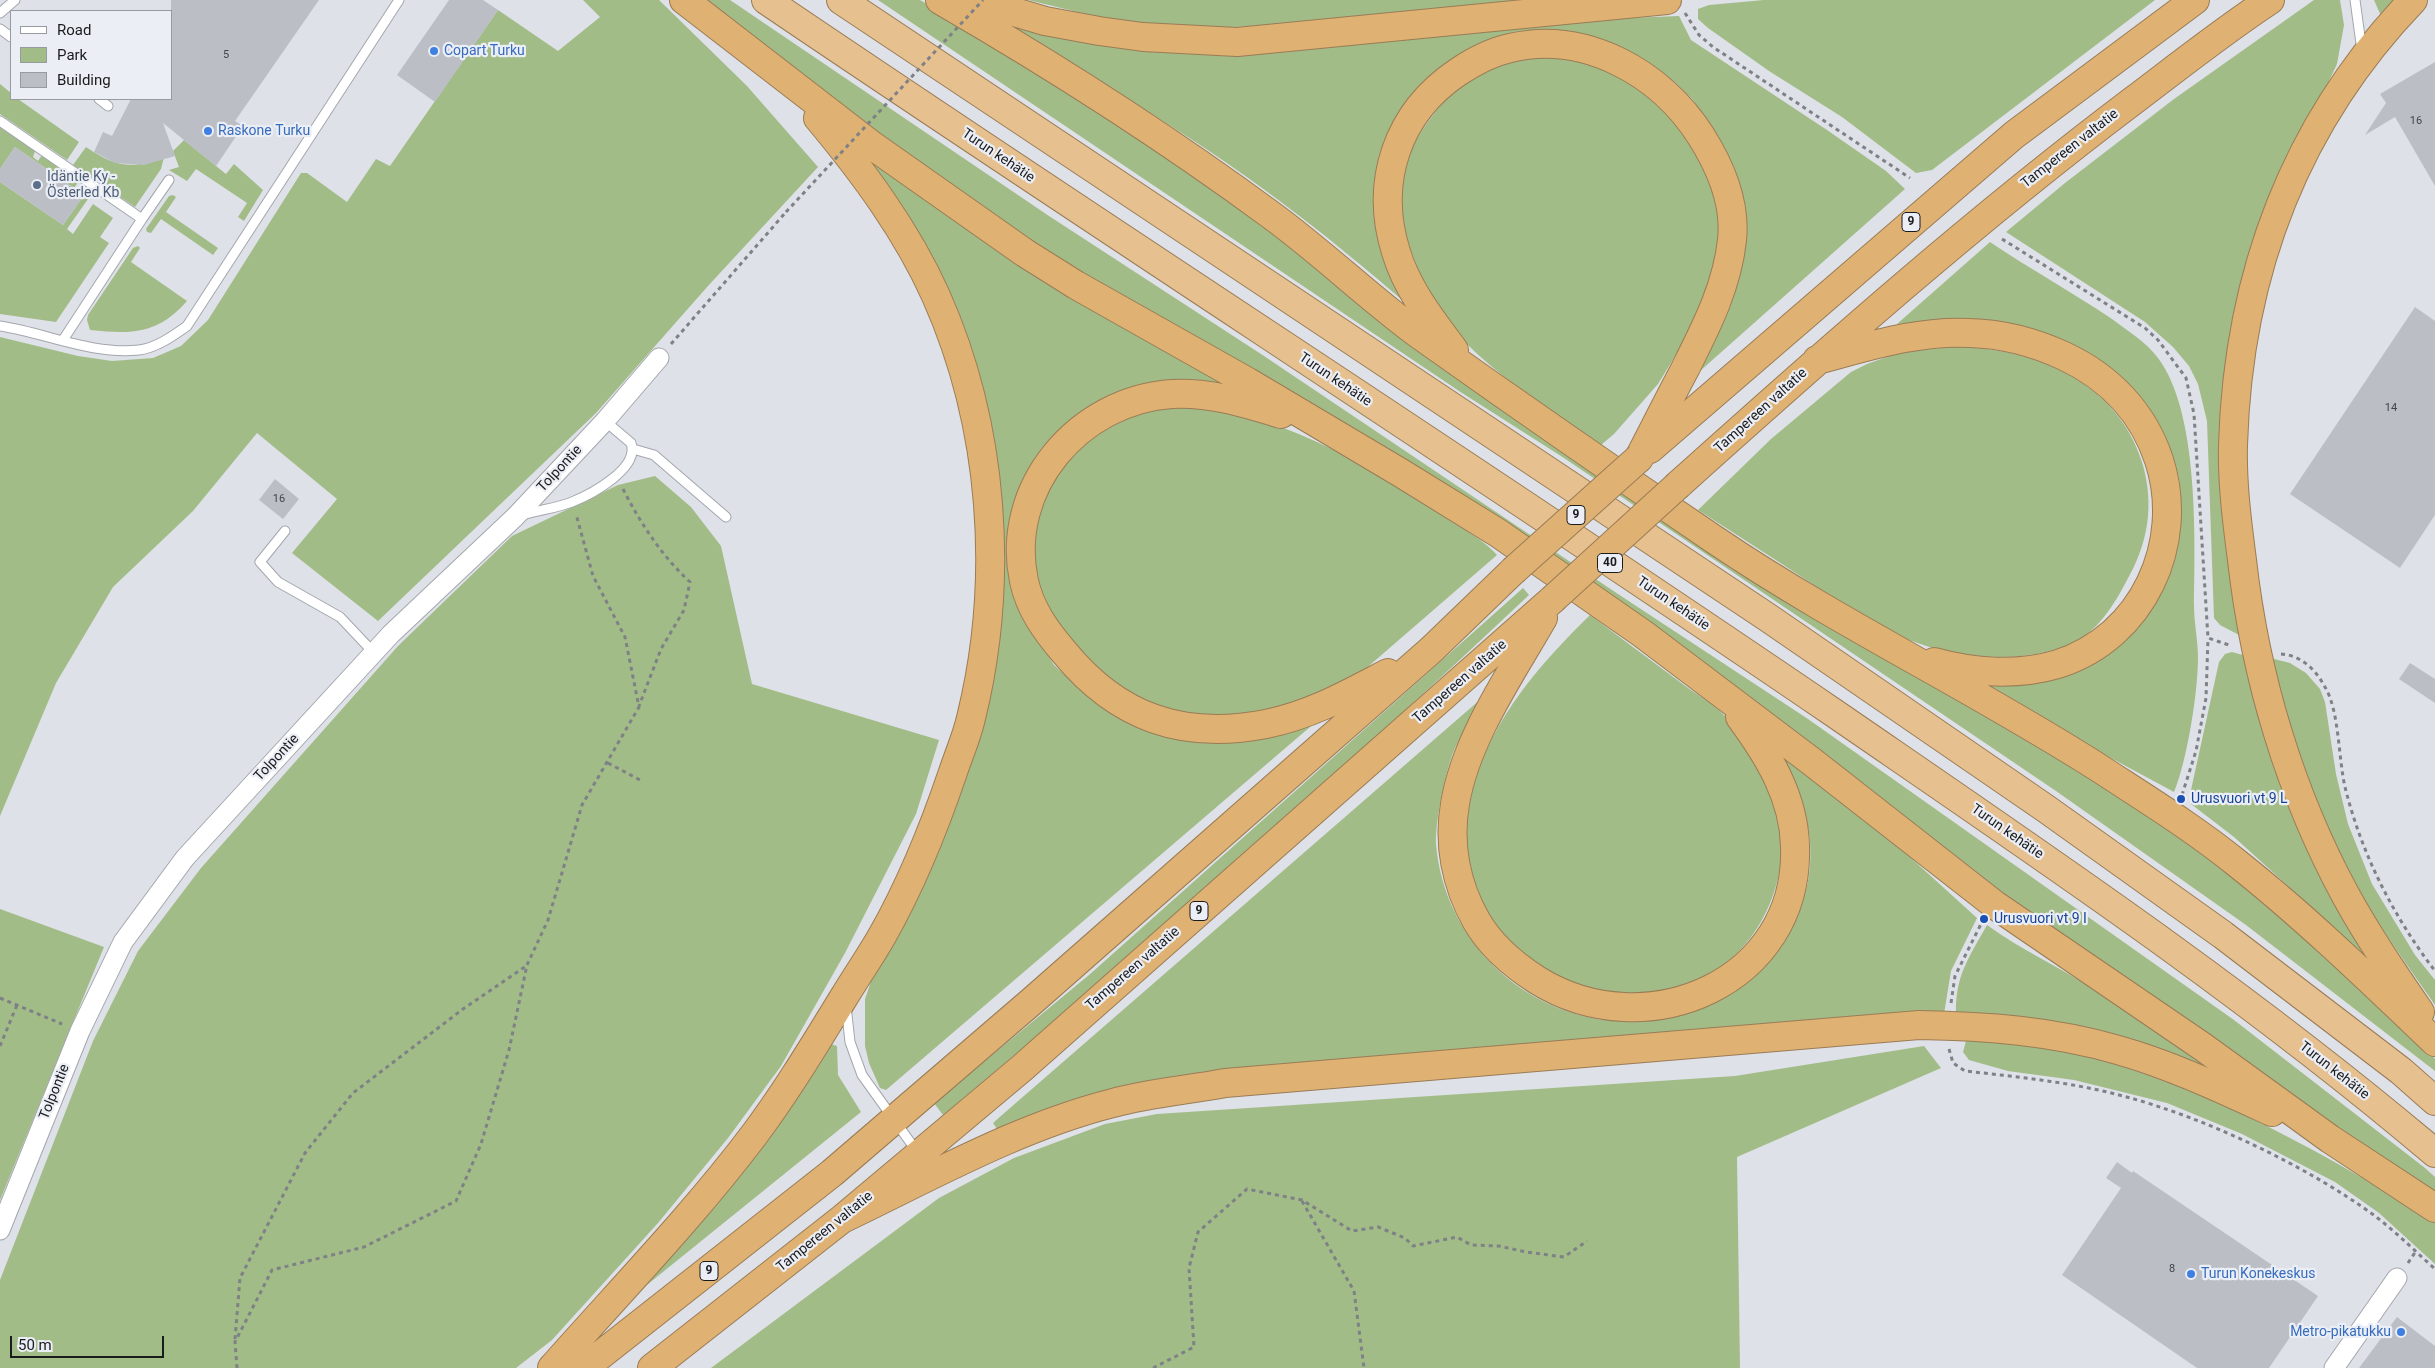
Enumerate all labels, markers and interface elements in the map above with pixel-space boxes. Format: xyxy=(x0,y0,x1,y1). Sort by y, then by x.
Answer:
legend xyxy=(10,10,172,100)
text: Road xyxy=(57,21,91,39)
place label: Copart Turku xyxy=(444,43,525,59)
marker: Copart Turku xyxy=(428,45,440,57)
text: Park xyxy=(57,46,87,64)
house number: 5 xyxy=(223,48,229,62)
text: Building xyxy=(57,71,111,89)
street label: Tampereen valtatie xyxy=(2018,106,2122,192)
house number: 16 xyxy=(2410,114,2422,128)
place label: Raskone Turku xyxy=(218,123,310,139)
marker: Raskone Turku xyxy=(202,125,214,137)
street label: Turun kehätie xyxy=(958,125,1038,187)
place label: Idäntie Ky - Österled Kb xyxy=(47,169,119,202)
marker: Idäntie Ky - Österled Kb xyxy=(31,179,43,191)
road number: 9 xyxy=(1902,212,1920,232)
street label: Turun kehätie xyxy=(1295,349,1375,411)
street label: Tampereen valtatie xyxy=(1711,365,1811,457)
house number: 14 xyxy=(2385,401,2397,415)
street label: Tolpontie xyxy=(534,442,586,496)
house number: 16 xyxy=(273,492,285,506)
road number: 9 xyxy=(1567,506,1585,524)
road number: 40 xyxy=(1598,554,1622,572)
street label: Turun kehätie xyxy=(1633,573,1713,635)
street label: Tampereen valtatie xyxy=(1410,637,1510,727)
street label: Tolpontie xyxy=(251,731,303,785)
place label: Urusvuori vt 9 L xyxy=(2191,791,2288,807)
marker: Urusvuori vt 9 L xyxy=(2175,793,2187,805)
street label: Turun kehätie xyxy=(1968,801,2046,863)
road number: 9 xyxy=(1190,901,1208,920)
place label: Urusvuori vt 9 I xyxy=(1994,911,2087,927)
marker: Urusvuori vt 9 I xyxy=(1978,913,1990,925)
street label: Tampereen valtatie xyxy=(1083,924,1183,1014)
street label: Turun kehätie xyxy=(2296,1038,2372,1104)
street label: Tolpontie xyxy=(36,1062,74,1122)
street label: Tampereen valtatie xyxy=(774,1188,876,1276)
road number: 9 xyxy=(700,1262,718,1280)
house number: 8 xyxy=(2169,1262,2175,1276)
place label: Turun Konekeskus xyxy=(2201,1266,2315,1282)
marker: Turun Konekeskus xyxy=(2185,1268,2197,1280)
place label: Metro-pikatukku xyxy=(2290,1324,2391,1340)
scale bar xyxy=(12,1326,166,1358)
marker: Metro-pikatukku xyxy=(2395,1326,2407,1338)
text: 50 m xyxy=(18,1336,52,1354)

